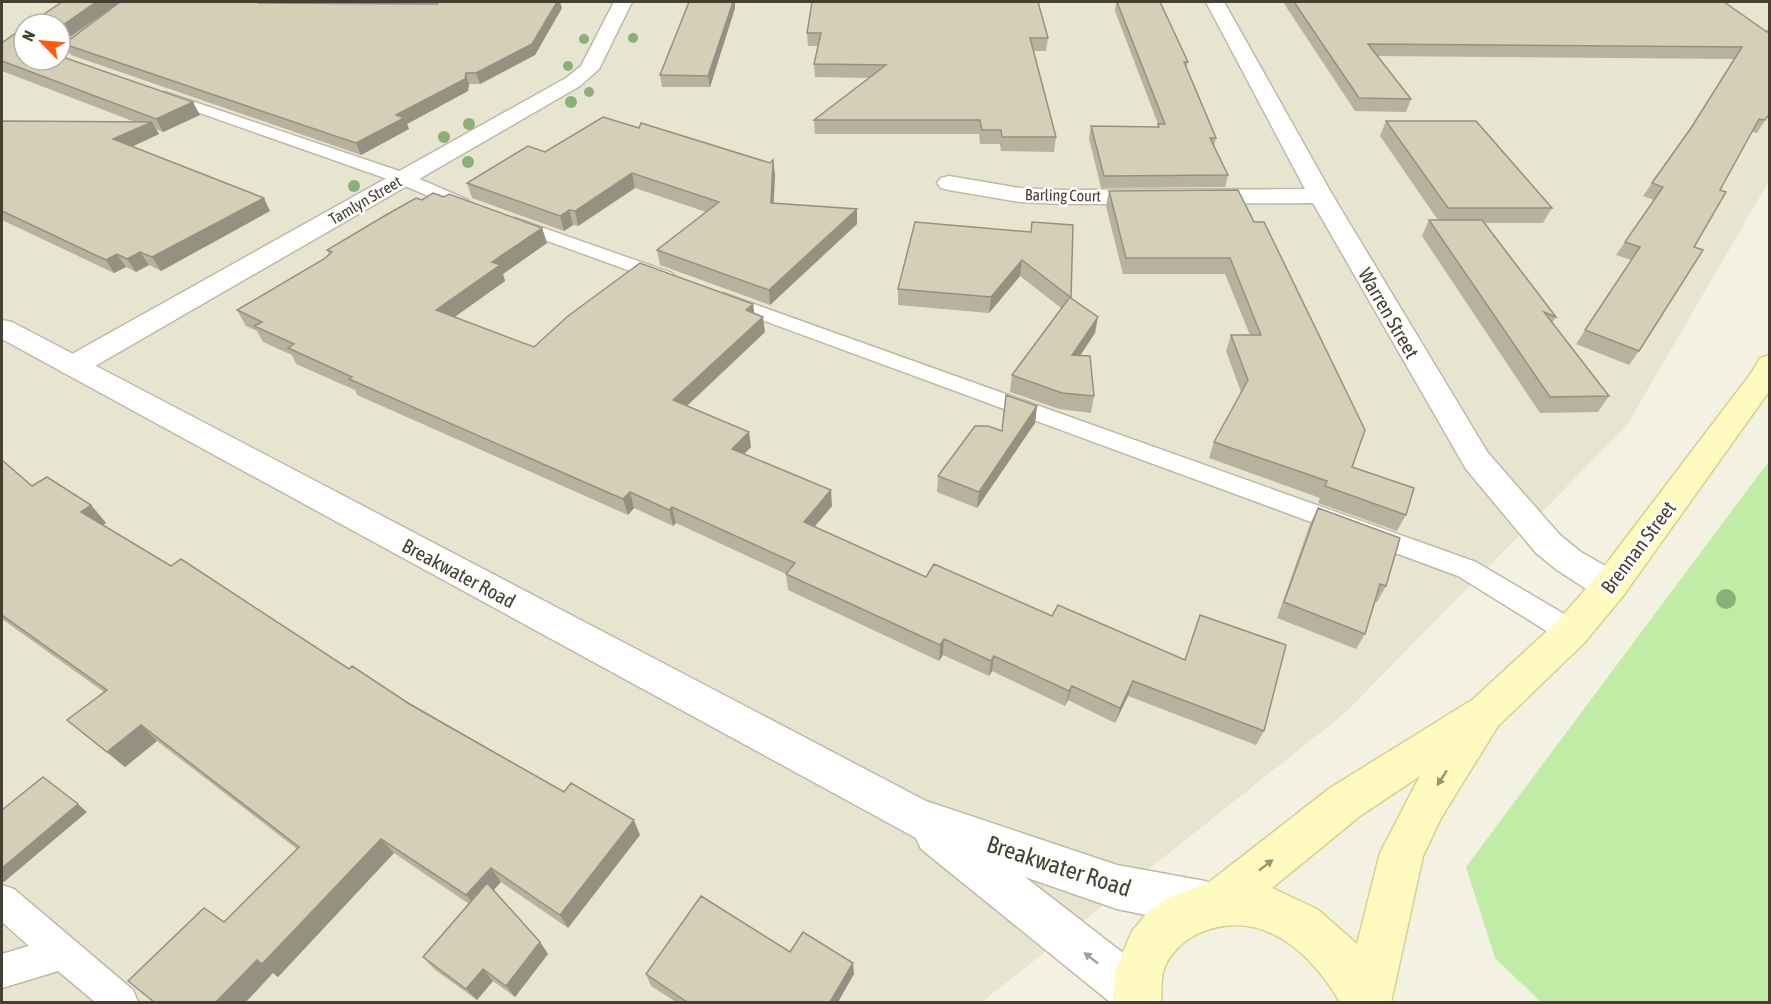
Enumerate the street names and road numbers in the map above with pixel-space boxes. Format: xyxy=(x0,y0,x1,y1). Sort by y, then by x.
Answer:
street label: Tamlyn Street xyxy=(326,172,405,229)
street label: Barling Court xyxy=(1025,185,1102,206)
street label: Warren Street xyxy=(1354,264,1424,362)
street label: Brennan Street xyxy=(1596,496,1680,598)
street label: Breakwater Road xyxy=(398,533,520,613)
street label: Breakwater Road xyxy=(983,830,1135,902)

